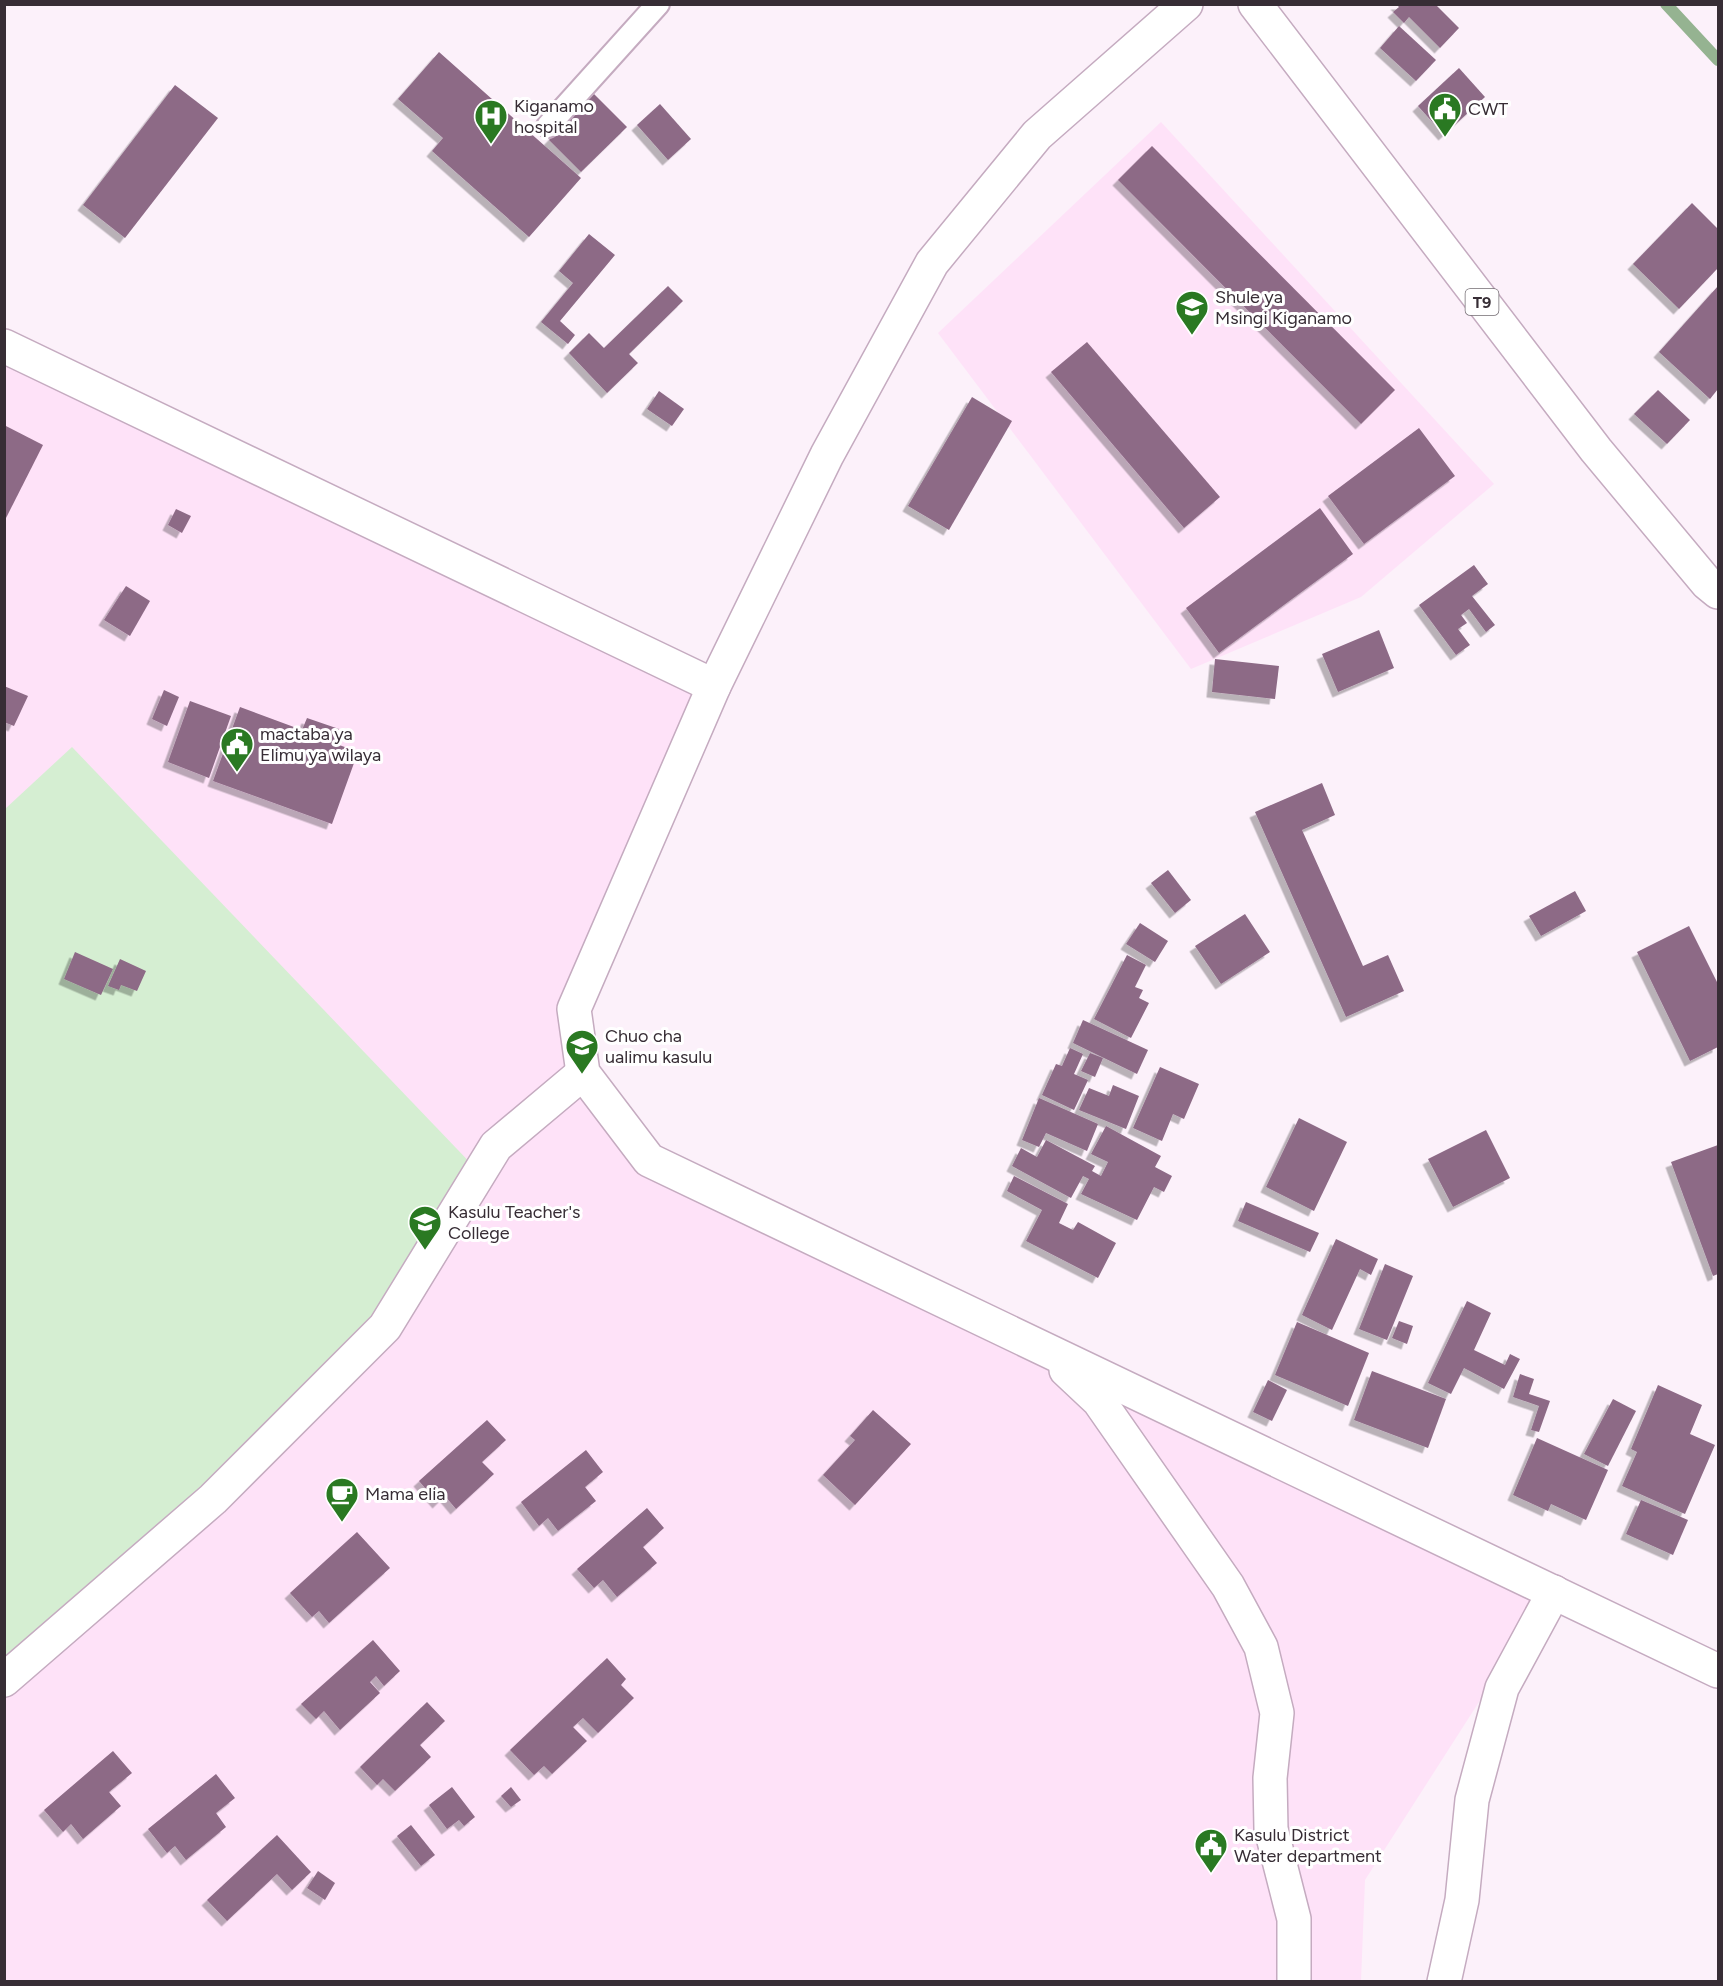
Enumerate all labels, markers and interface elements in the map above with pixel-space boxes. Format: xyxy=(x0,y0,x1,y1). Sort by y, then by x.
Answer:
public building icon: CWT xyxy=(1427,91,1463,138)
place label: Kiganamo hospital xyxy=(514,95,594,138)
hospital icon: Kiganamo hospital xyxy=(473,98,509,145)
place label: CWT xyxy=(1468,98,1508,120)
place label: Shule ya Msingi Kiganamo xyxy=(1215,286,1352,329)
school or university icon: Shule ya Msingi Kiganamo xyxy=(1174,289,1210,336)
road number: T9 xyxy=(1466,289,1498,315)
place label: mactaba ya Elimu ya wilaya xyxy=(260,723,381,766)
public building icon: mactaba ya Elimu ya wilaya xyxy=(219,726,255,773)
place label: Chuo cha ualimu kasulu xyxy=(605,1025,712,1068)
school or university icon: Chuo cha ualimu kasulu xyxy=(564,1028,600,1075)
place label: Kasulu Teacher's College xyxy=(448,1201,580,1244)
school or university icon: Kasulu Teacher's College xyxy=(407,1204,443,1251)
cafe icon: Mama elia xyxy=(324,1476,360,1523)
place label: Mama elia xyxy=(365,1483,446,1505)
place label: Kasulu District Water department xyxy=(1234,1824,1382,1867)
public building icon: Kasulu District Water department xyxy=(1193,1827,1229,1874)

